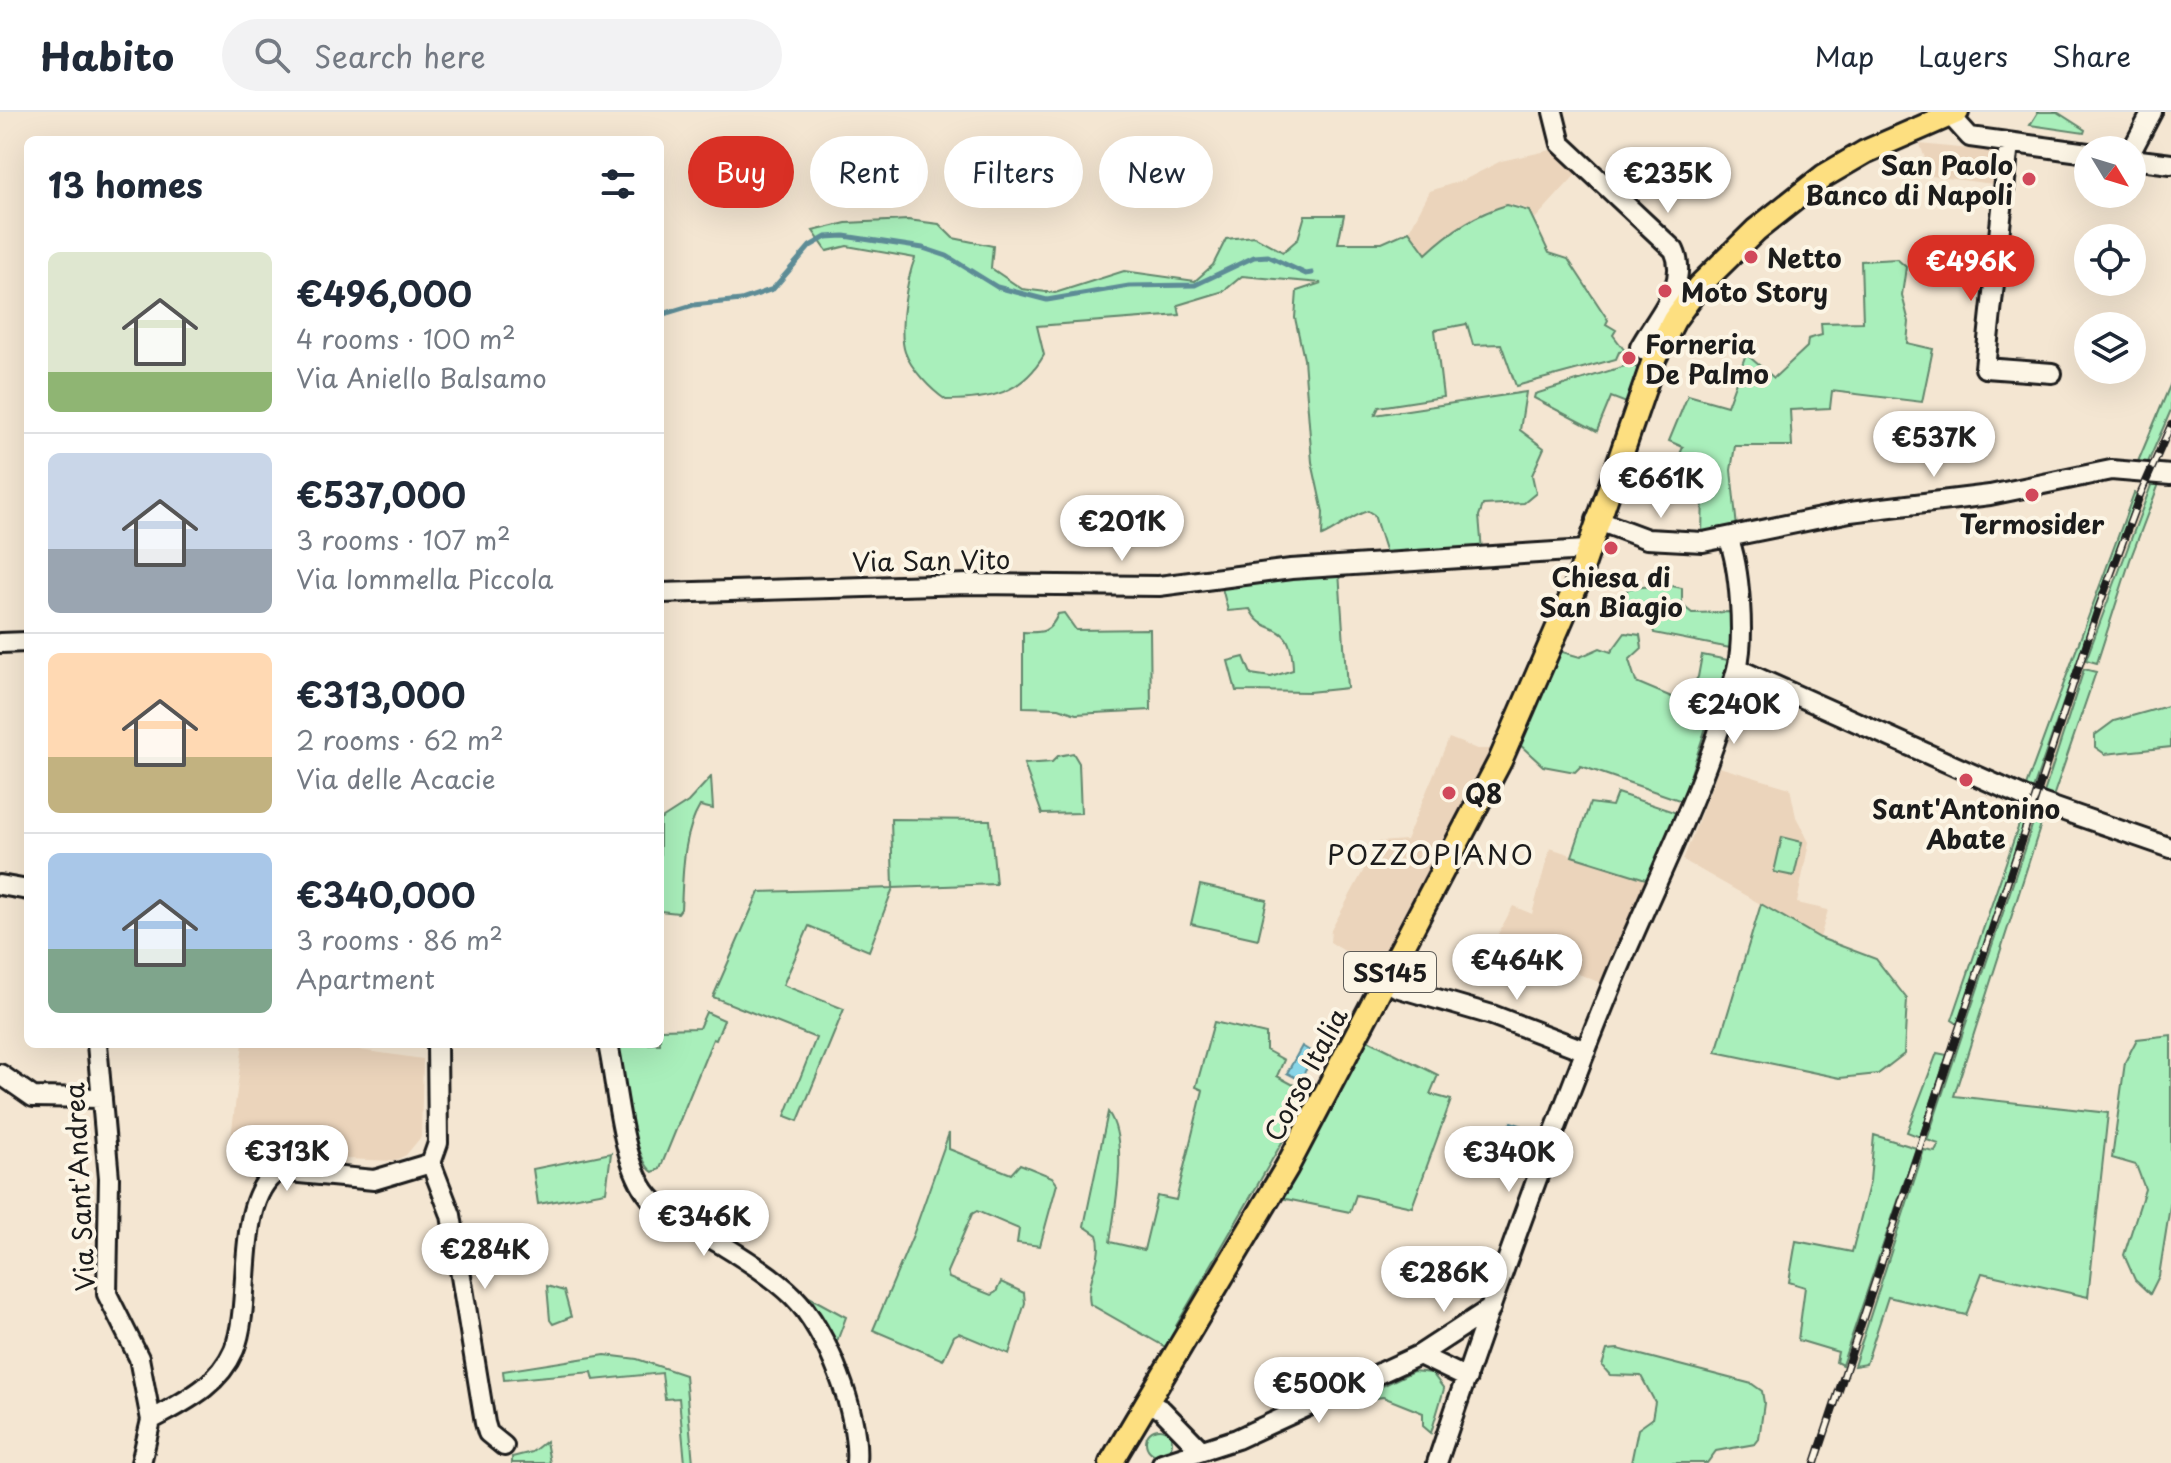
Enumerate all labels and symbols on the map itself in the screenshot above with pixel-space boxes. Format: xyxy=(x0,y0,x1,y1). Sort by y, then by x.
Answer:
north arrow xyxy=(2074,136,2146,208)
place label: San Paolo Banco di Napoli xyxy=(1805,145,2013,214)
pin: €235K xyxy=(1612,147,1724,215)
marker: San Paolo Banco di Napoli xyxy=(2020,170,2038,188)
pin: €496K xyxy=(1915,235,2027,303)
place label: Netto xyxy=(1767,238,1842,277)
marker: Netto xyxy=(1742,248,1760,266)
place label: Moto Story xyxy=(1681,272,1828,311)
marker: Moto Story xyxy=(1656,282,1674,300)
place label: Forneria De Palmo xyxy=(1645,324,1769,393)
marker: Forneria De Palmo xyxy=(1620,349,1638,367)
pin: €537K xyxy=(1878,411,1990,479)
pin: €661K xyxy=(1605,452,1717,520)
marker: Termosider xyxy=(2023,486,2041,504)
pin: €201K xyxy=(1066,495,1178,563)
place label: Termosider xyxy=(1960,504,2105,543)
street label: Via San Vito xyxy=(851,539,1011,581)
marker: Chiesa di San Biagio xyxy=(1602,539,1620,557)
place label: Chiesa di San Biagio xyxy=(1539,557,1683,626)
pin: €240K xyxy=(1678,678,1790,746)
marker: Sant'Antonino Abate xyxy=(1957,771,1975,789)
place label: Q8 xyxy=(1465,774,1502,813)
marker: Q8 xyxy=(1440,784,1458,802)
place label: Sant'Antonino Abate xyxy=(1872,789,2060,858)
district label: POZZOPIANO xyxy=(1327,832,1535,875)
pin: €464K xyxy=(1461,934,1573,1002)
road number: SS145 xyxy=(1344,952,1436,992)
street label: Corso Italia xyxy=(1253,1000,1357,1148)
street label: Via Sant'Andrea xyxy=(54,1081,104,1292)
pin: €313K xyxy=(231,1125,343,1193)
pin: €340K xyxy=(1453,1126,1565,1194)
pin: €346K xyxy=(648,1190,760,1258)
pin: €284K xyxy=(429,1223,541,1291)
pin: €286K xyxy=(1388,1246,1500,1314)
pin: €500K xyxy=(1263,1357,1375,1425)

